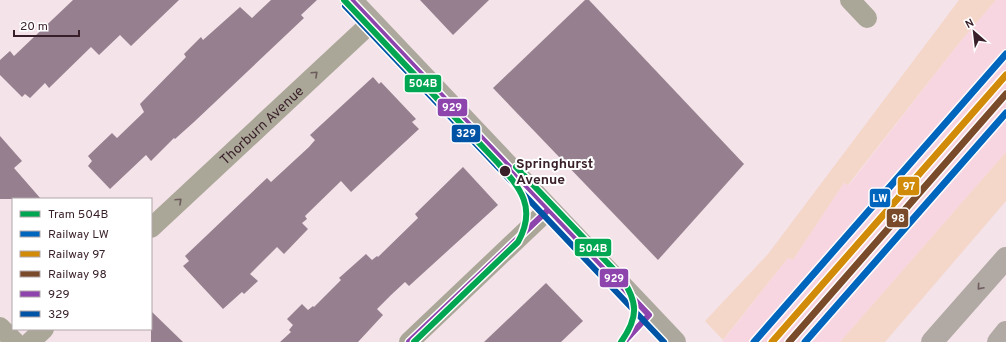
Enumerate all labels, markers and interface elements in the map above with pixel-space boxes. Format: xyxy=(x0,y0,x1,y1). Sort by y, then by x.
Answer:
scale bar xyxy=(14,12,79,38)
north arrow xyxy=(954,12,994,52)
text: N xyxy=(963,16,977,32)
text: 20 m xyxy=(20,19,48,35)
one-way arrow xyxy=(310,72,318,79)
line badge: 504B xyxy=(404,74,442,93)
text: 504B xyxy=(409,77,437,91)
street label: Thorburn Avenue xyxy=(217,83,308,169)
line badge: 929 xyxy=(437,98,468,117)
text: 929 xyxy=(442,101,462,115)
line badge: 329 xyxy=(451,124,481,143)
text: 329 xyxy=(456,127,476,141)
place label: Springhurst Avenue xyxy=(516,156,593,189)
marker: Springhurst Avenue xyxy=(498,164,512,178)
line badge: 97 xyxy=(897,176,920,196)
text: 97 xyxy=(903,180,915,194)
line badge: LW xyxy=(869,188,891,208)
text: LW xyxy=(872,192,888,206)
legend xyxy=(12,198,152,330)
one-way arrow xyxy=(175,199,182,206)
text: Tram 504B xyxy=(48,207,108,223)
line badge: 98 xyxy=(886,208,909,228)
text: 98 xyxy=(891,212,905,226)
text: Railway LW xyxy=(48,227,109,243)
line badge: 504B xyxy=(574,238,612,257)
text: 504B xyxy=(579,242,607,256)
text: Railway 97 xyxy=(48,247,105,263)
text: Railway 98 xyxy=(48,267,107,283)
line badge: 929 xyxy=(599,268,629,288)
text: 929 xyxy=(604,272,624,286)
one-way arrow xyxy=(978,282,985,290)
text: 929 xyxy=(48,287,70,303)
text: 329 xyxy=(48,307,70,323)

